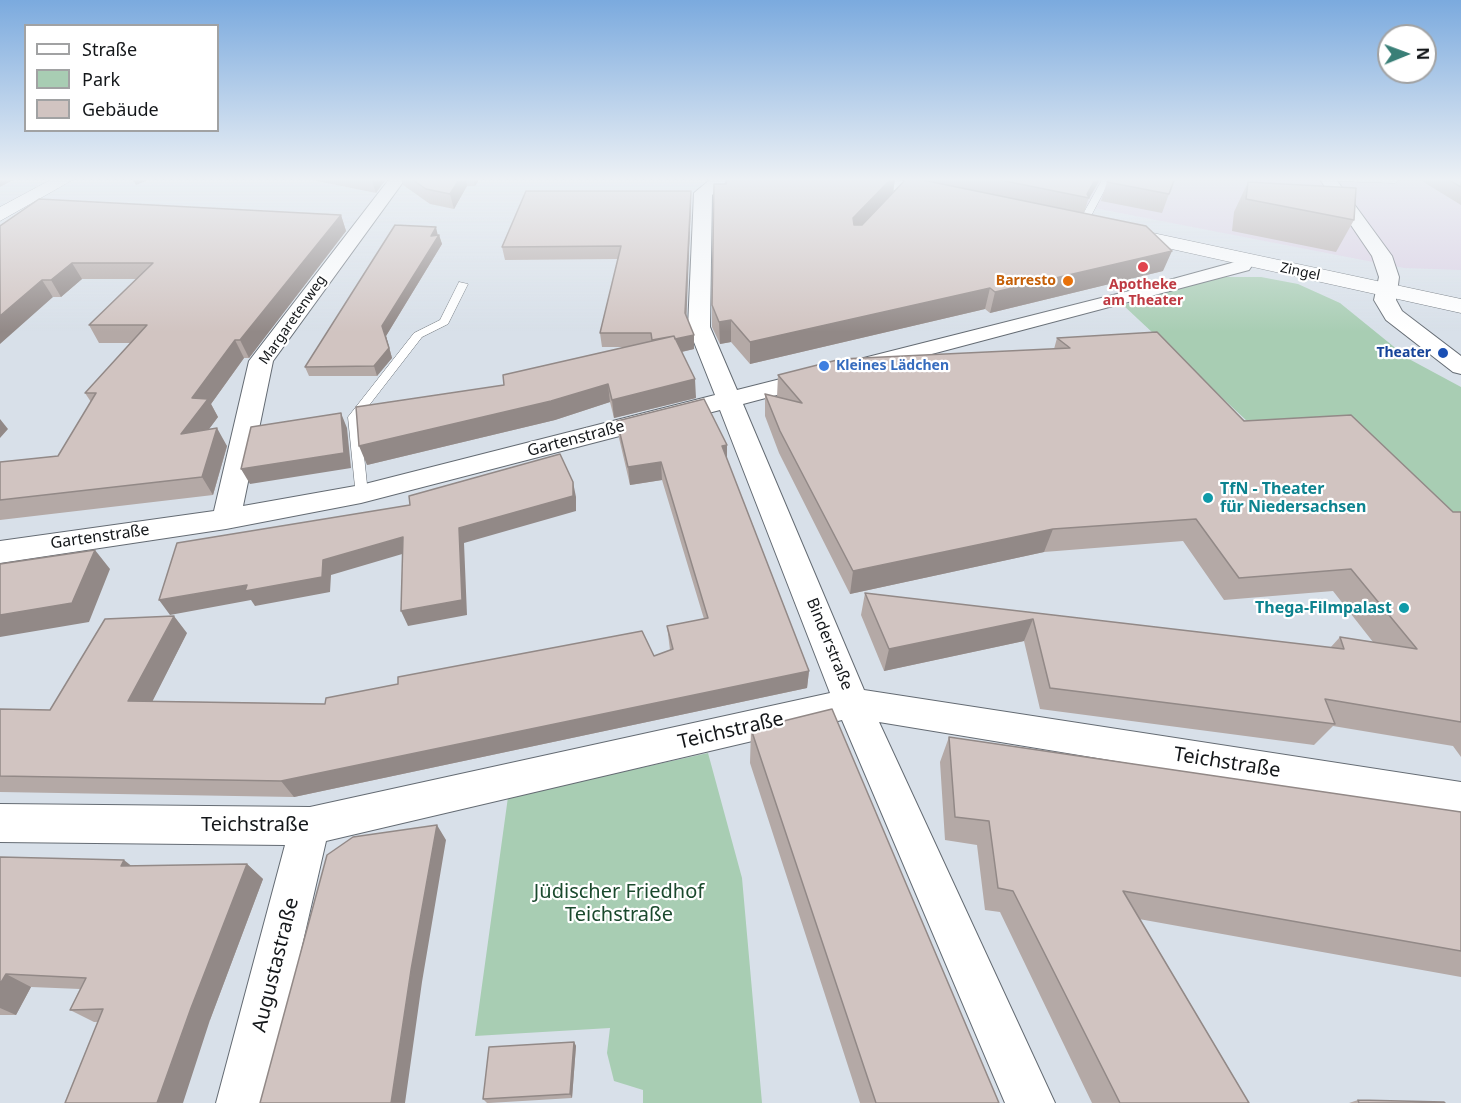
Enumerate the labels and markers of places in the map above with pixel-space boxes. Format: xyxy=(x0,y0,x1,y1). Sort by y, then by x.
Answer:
marker: Apotheke am Theater xyxy=(1136,260,1150,274)
place label: Barresto xyxy=(996,273,1056,289)
marker: Barresto xyxy=(1061,274,1075,288)
place label: Apotheke am Theater xyxy=(1103,277,1183,310)
place label: Theater xyxy=(1376,345,1431,361)
marker: Theater xyxy=(1436,346,1450,360)
place label: Kleines Lädchen xyxy=(836,358,949,374)
marker: Kleines Lädchen xyxy=(817,359,831,373)
place label: TfN - Theater für Niedersachsen xyxy=(1220,479,1366,517)
marker: TfN - Theater für Niedersachsen xyxy=(1201,491,1215,505)
place label: Thega-Filmpalast xyxy=(1255,598,1392,618)
marker: Thega-Filmpalast xyxy=(1397,601,1411,615)

